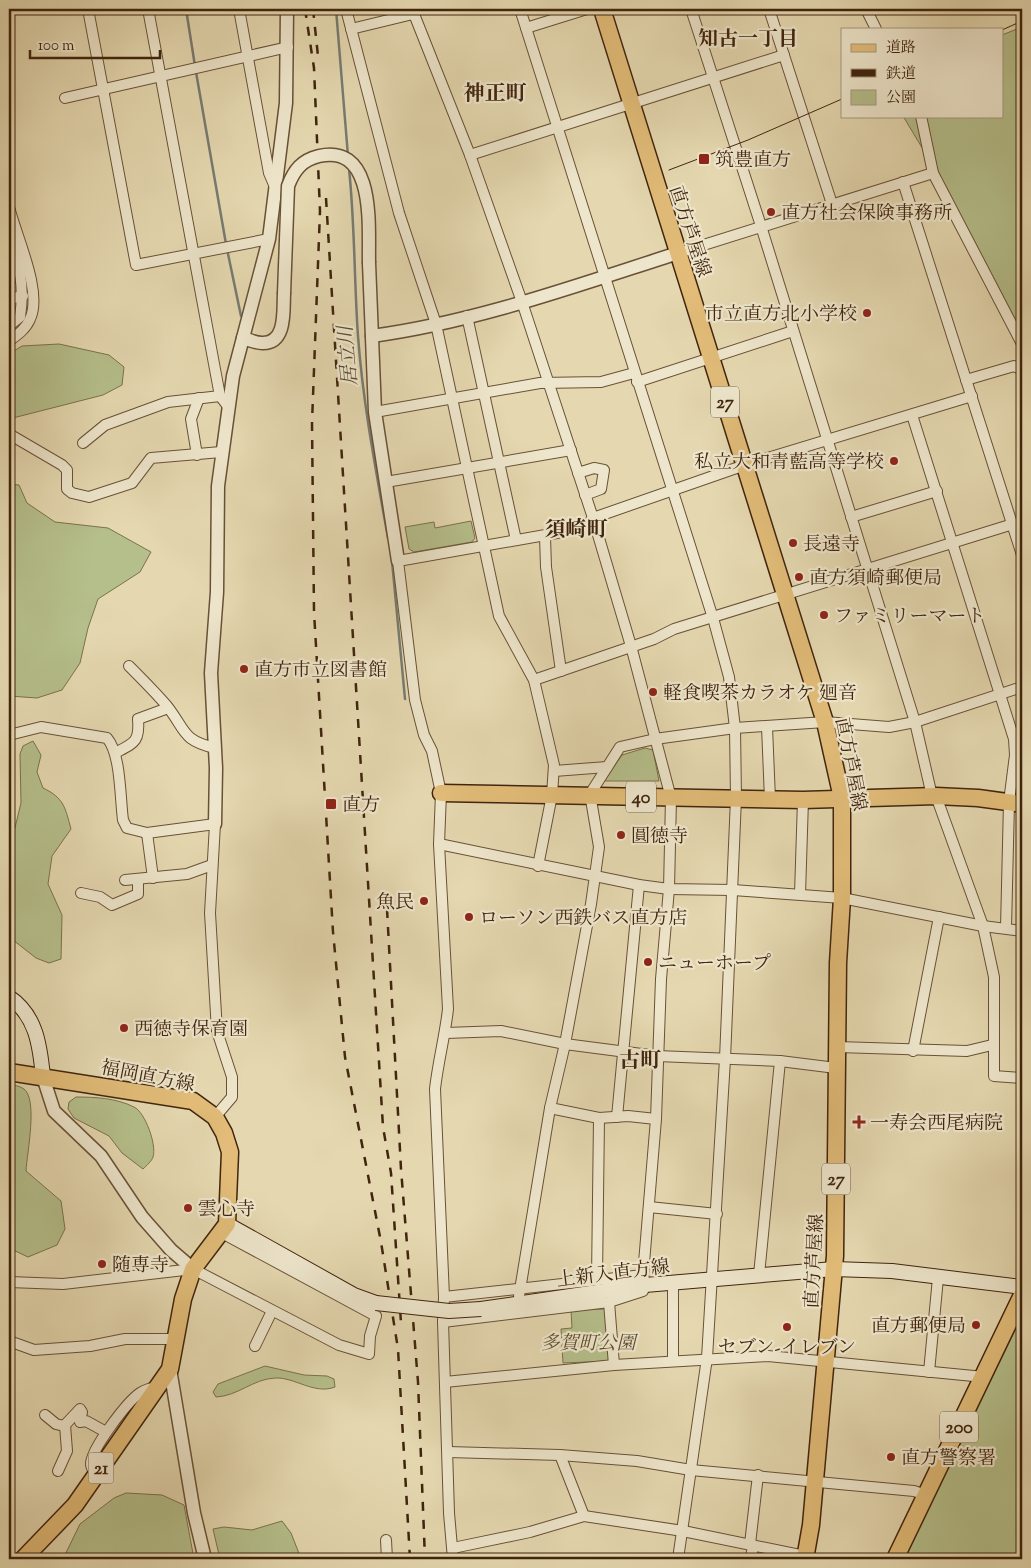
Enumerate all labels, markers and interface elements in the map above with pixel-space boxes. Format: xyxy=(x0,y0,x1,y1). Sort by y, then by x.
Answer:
district label: 知古一丁目 xyxy=(698,26,798,55)
scale bar xyxy=(30,28,160,60)
legend xyxy=(841,28,1004,118)
text: 100 m xyxy=(38,36,75,57)
text: 道路 xyxy=(886,38,916,59)
text: 鉄道 xyxy=(886,64,916,85)
district label: 神正町 xyxy=(464,80,527,110)
text: 公園 xyxy=(886,88,916,109)
place label: 筑豊直方 xyxy=(715,148,791,175)
marker: 筑豊直方 xyxy=(697,152,711,166)
street label: 直方芦屋線 xyxy=(661,182,716,281)
place label: 直方社会保険事務所 xyxy=(781,201,952,228)
marker: 直方社会保険事務所 xyxy=(765,206,777,218)
place label: 市立直方北小学校 xyxy=(705,302,857,329)
marker: 市立直方北小学校 xyxy=(861,307,873,319)
water label: 居立川 xyxy=(332,323,367,387)
road number: 27 xyxy=(711,387,739,418)
place label: 私立大和青藍高等学校 xyxy=(694,450,884,477)
marker: 私立大和青藍高等学校 xyxy=(888,455,900,467)
district label: 須崎町 xyxy=(545,516,608,546)
place label: 長遠寺 xyxy=(803,532,860,559)
marker: 長遠寺 xyxy=(787,537,799,549)
place label: 直方須崎郵便局 xyxy=(809,566,942,593)
marker: 直方須崎郵便局 xyxy=(793,571,805,583)
place label: ファミリーマート xyxy=(834,604,986,631)
marker: ファミリーマート xyxy=(818,609,830,621)
place label: 直方市立図書館 xyxy=(254,658,387,685)
marker: 直方市立図書館 xyxy=(238,663,250,675)
place label: 軽食喫茶カラオケ 廻音 xyxy=(663,681,857,708)
marker: 軽食喫茶カラオケ 廻音 xyxy=(647,686,659,698)
street label: 直方芦屋線 xyxy=(827,715,872,814)
road number: 40 xyxy=(626,782,656,812)
place label: 直方 xyxy=(342,793,380,820)
marker: 直方 xyxy=(324,797,338,811)
place label: 圓徳寺 xyxy=(631,824,688,851)
marker: 圓徳寺 xyxy=(615,829,627,841)
place label: 魚民 xyxy=(376,890,414,917)
marker: 魚民 xyxy=(418,895,430,907)
place label: ローソン西鉄バス直方店 xyxy=(479,906,687,933)
marker: ローソン西鉄バス直方店 xyxy=(463,911,475,923)
place label: ニューホープ xyxy=(658,951,771,978)
marker: ニューホープ xyxy=(642,956,654,968)
place label: 西徳寺保育園 xyxy=(134,1017,248,1044)
marker: 西徳寺保育園 xyxy=(118,1022,130,1034)
district label: 古町 xyxy=(619,1047,661,1077)
street label: 福岡直方線 xyxy=(98,1055,197,1100)
place label: 一寿会西尾病院 xyxy=(870,1111,1003,1138)
marker: 一寿会西尾病院 xyxy=(852,1115,866,1129)
road number: 27 xyxy=(822,1164,850,1194)
place label: 雲心寺 xyxy=(198,1197,255,1224)
marker: 雲心寺 xyxy=(182,1202,194,1214)
street label: 直方芦屋線 xyxy=(800,1213,831,1309)
place label: 随専寺 xyxy=(112,1253,169,1280)
street label: 上新入直方線 xyxy=(555,1254,672,1295)
marker: 随専寺 xyxy=(96,1258,108,1270)
place label: 直方郵便局 xyxy=(871,1314,966,1341)
marker: 直方郵便局 xyxy=(970,1319,982,1331)
marker: セブン-イレブン xyxy=(781,1321,793,1333)
park label: 多賀町公園 xyxy=(540,1331,638,1358)
place label: セブン-イレブン xyxy=(718,1335,856,1362)
road number: 200 xyxy=(940,1411,978,1442)
place label: 直方警察署 xyxy=(901,1446,996,1473)
marker: 直方警察署 xyxy=(885,1451,897,1463)
road number: 21 xyxy=(88,1452,114,1484)

